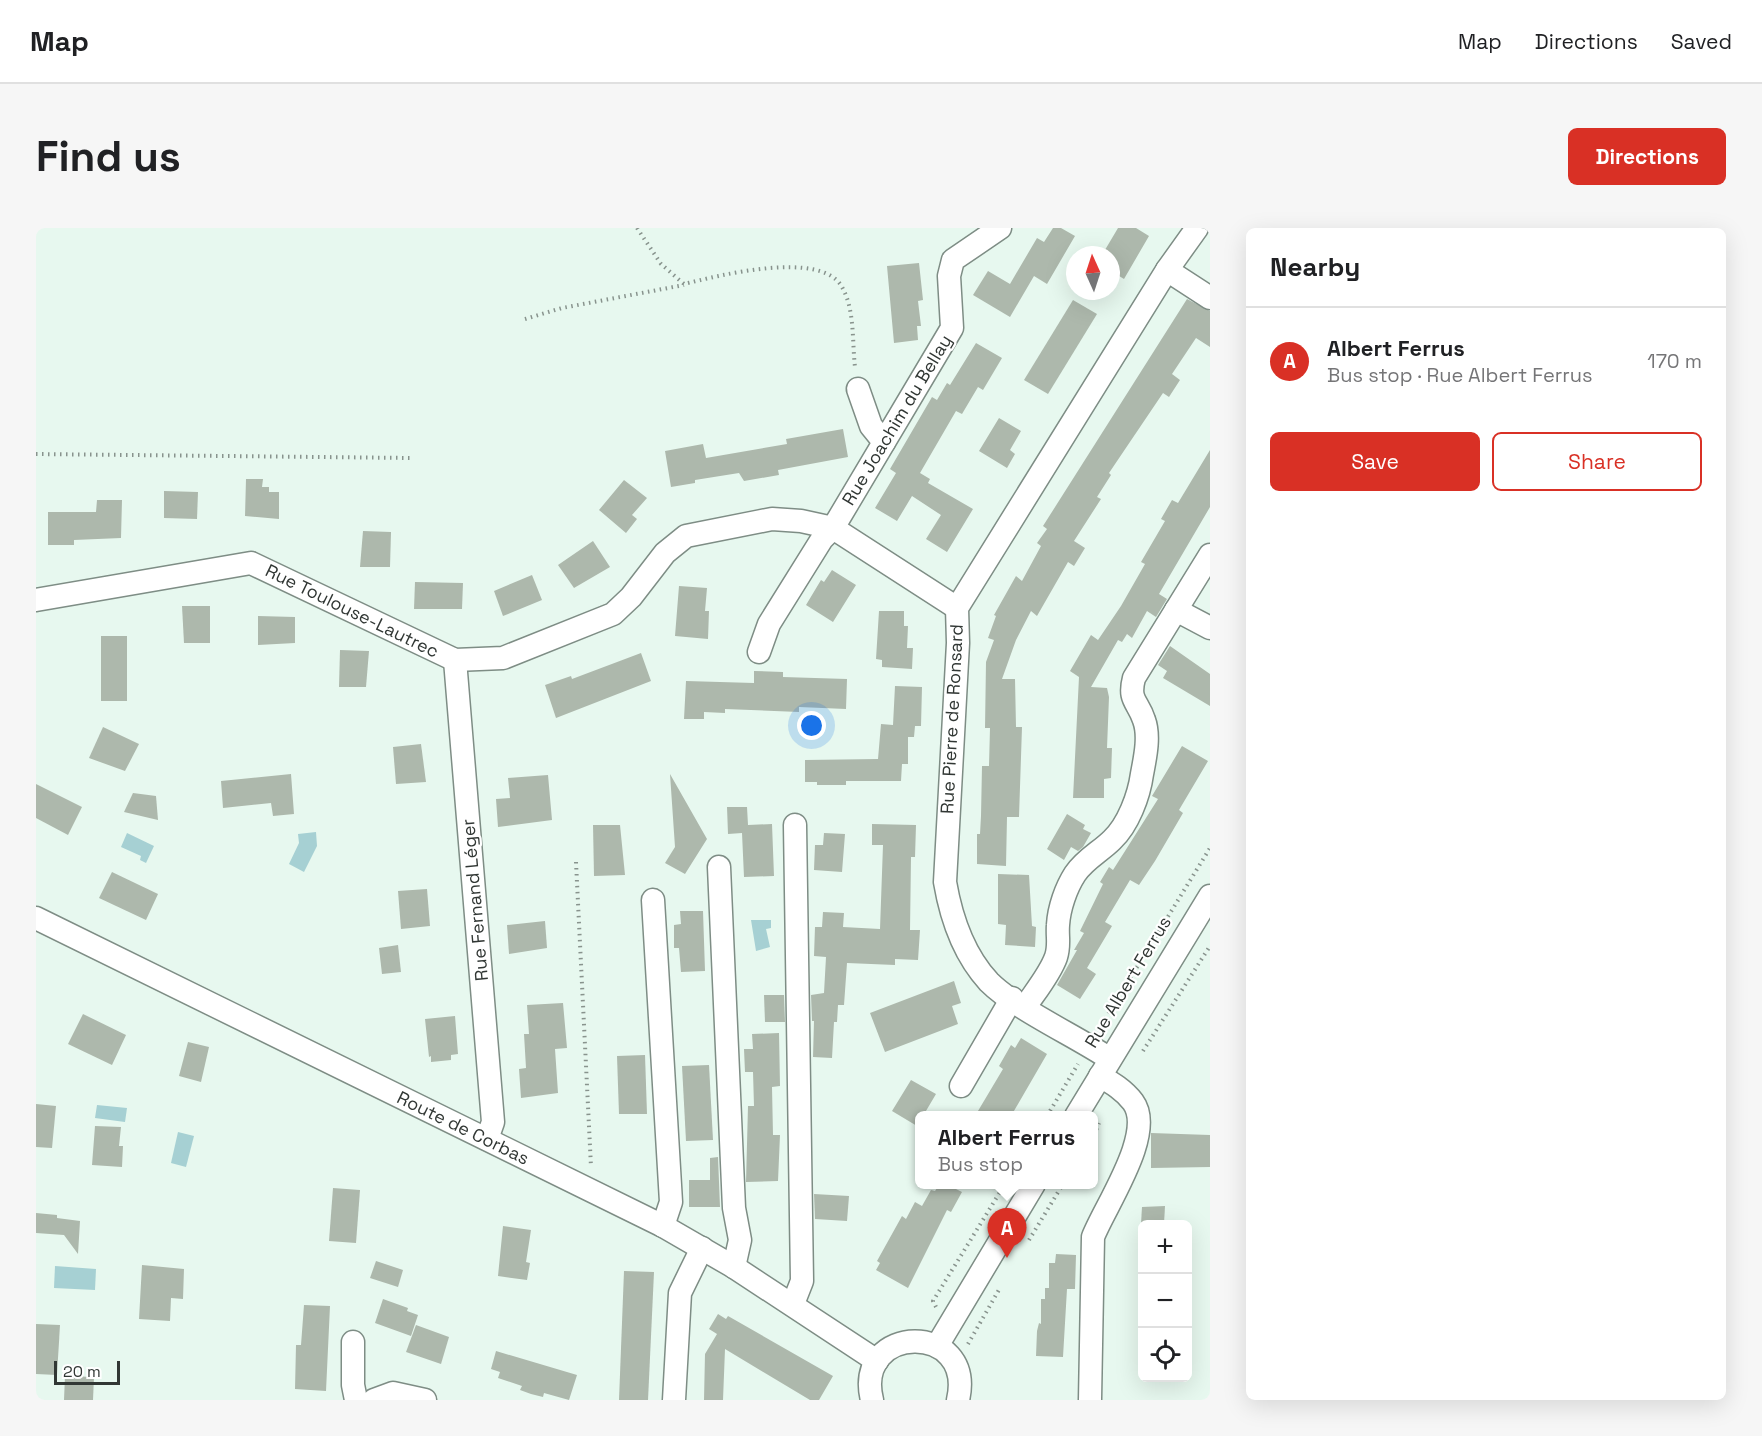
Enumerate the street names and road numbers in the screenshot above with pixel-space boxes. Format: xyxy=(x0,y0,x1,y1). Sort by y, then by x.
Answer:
street label: Rue Joachim du Bellay xyxy=(836,330,957,509)
street label: Rue Toulouse-Lautrec xyxy=(262,559,443,663)
street label: Rue Pierre de Ronsard xyxy=(935,623,968,815)
street label: Rue Fernand Léger xyxy=(456,818,493,982)
street label: Rue Albert Ferrus xyxy=(1079,912,1176,1052)
street label: Route de Corbas xyxy=(393,1086,533,1170)

